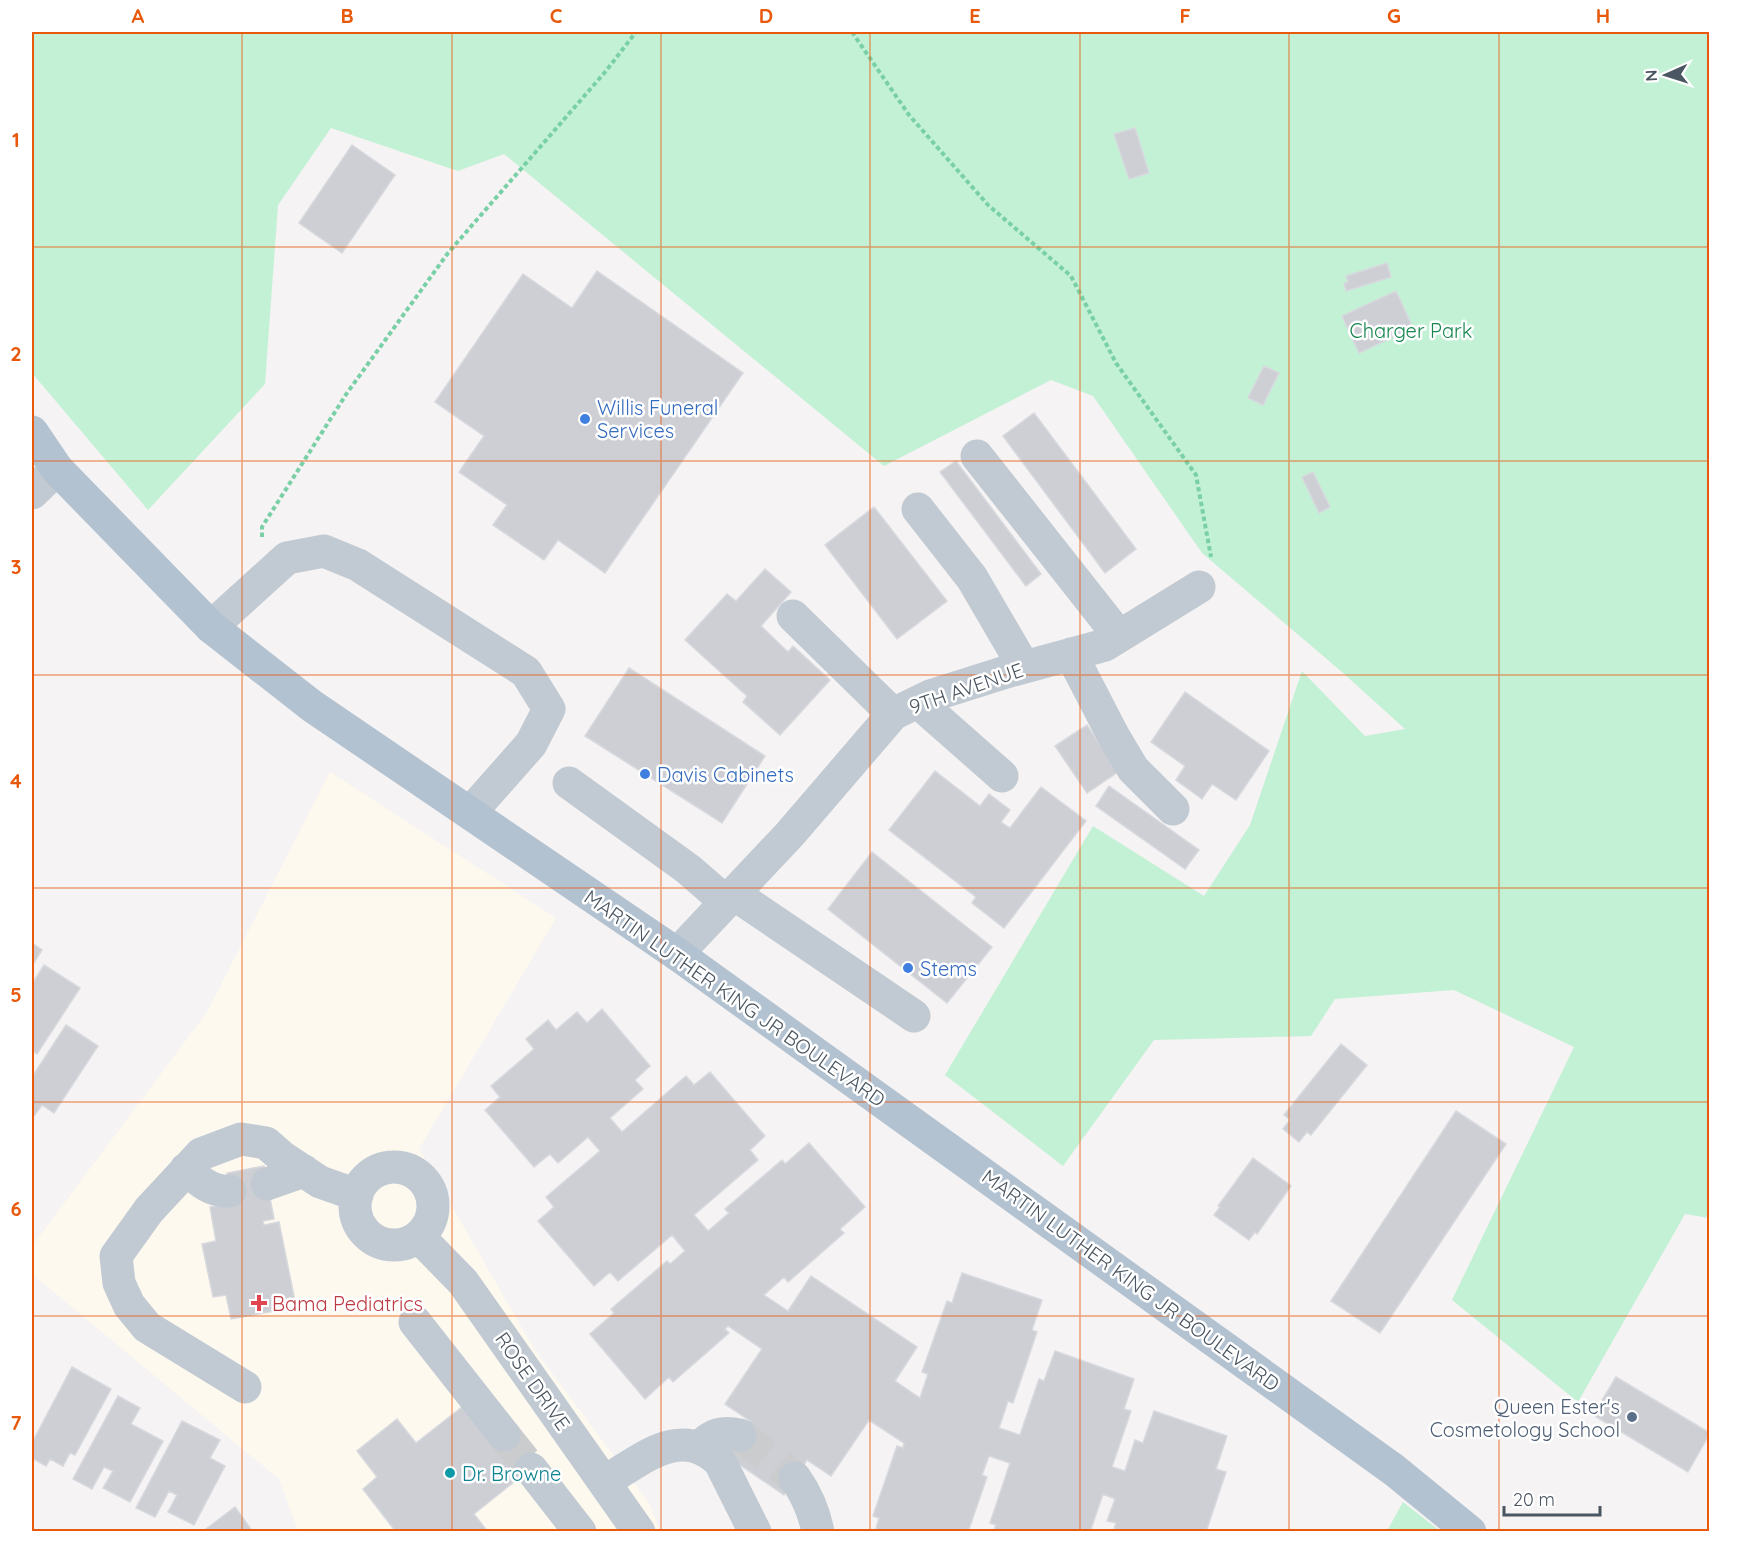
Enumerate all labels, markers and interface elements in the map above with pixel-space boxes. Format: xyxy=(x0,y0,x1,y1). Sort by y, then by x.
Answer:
text: A xyxy=(132,3,145,28)
text: B xyxy=(340,3,354,28)
text: C xyxy=(550,3,563,28)
text: D xyxy=(759,3,773,28)
text: E xyxy=(969,3,981,28)
text: F xyxy=(1179,3,1191,28)
text: G xyxy=(1387,3,1401,28)
text: H xyxy=(1596,3,1610,28)
north arrow xyxy=(1636,45,1696,105)
text: N xyxy=(1641,69,1661,82)
text: 1 xyxy=(12,127,20,152)
park label: Charger Park xyxy=(1350,318,1472,343)
text: 2 xyxy=(10,341,22,366)
place label: Willis Funeral Services xyxy=(597,395,718,443)
marker: Willis Funeral Services xyxy=(578,412,592,426)
text: 3 xyxy=(11,554,21,579)
street label: 9TH AVENUE xyxy=(906,657,1026,719)
place label: Davis Cabinets xyxy=(657,762,794,787)
marker: Davis Cabinets xyxy=(638,767,652,781)
text: 4 xyxy=(10,768,22,793)
street label: MARTIN LUTHER KING JR BOULEVARD xyxy=(580,884,890,1112)
place label: Stems xyxy=(920,956,977,981)
marker: Stems xyxy=(901,961,915,975)
text: 5 xyxy=(10,982,22,1007)
street label: MARTIN LUTHER KING JR BOULEVARD xyxy=(977,1164,1285,1396)
text: 6 xyxy=(10,1196,22,1221)
place label: Bama Pediatrics xyxy=(272,1291,423,1316)
marker: Bama Pediatrics xyxy=(250,1294,268,1312)
street label: ROSE DRIVE xyxy=(490,1327,576,1435)
place label: Queen Ester's Cosmetology School xyxy=(1430,1394,1620,1442)
text: 7 xyxy=(11,1410,22,1435)
marker: Queen Ester's Cosmetology School xyxy=(1625,1410,1639,1424)
place label: Dr. Browne xyxy=(462,1461,561,1486)
marker: Dr. Browne xyxy=(443,1466,457,1480)
scale bar xyxy=(1504,1479,1600,1517)
text: 20 m xyxy=(1513,1488,1555,1511)

